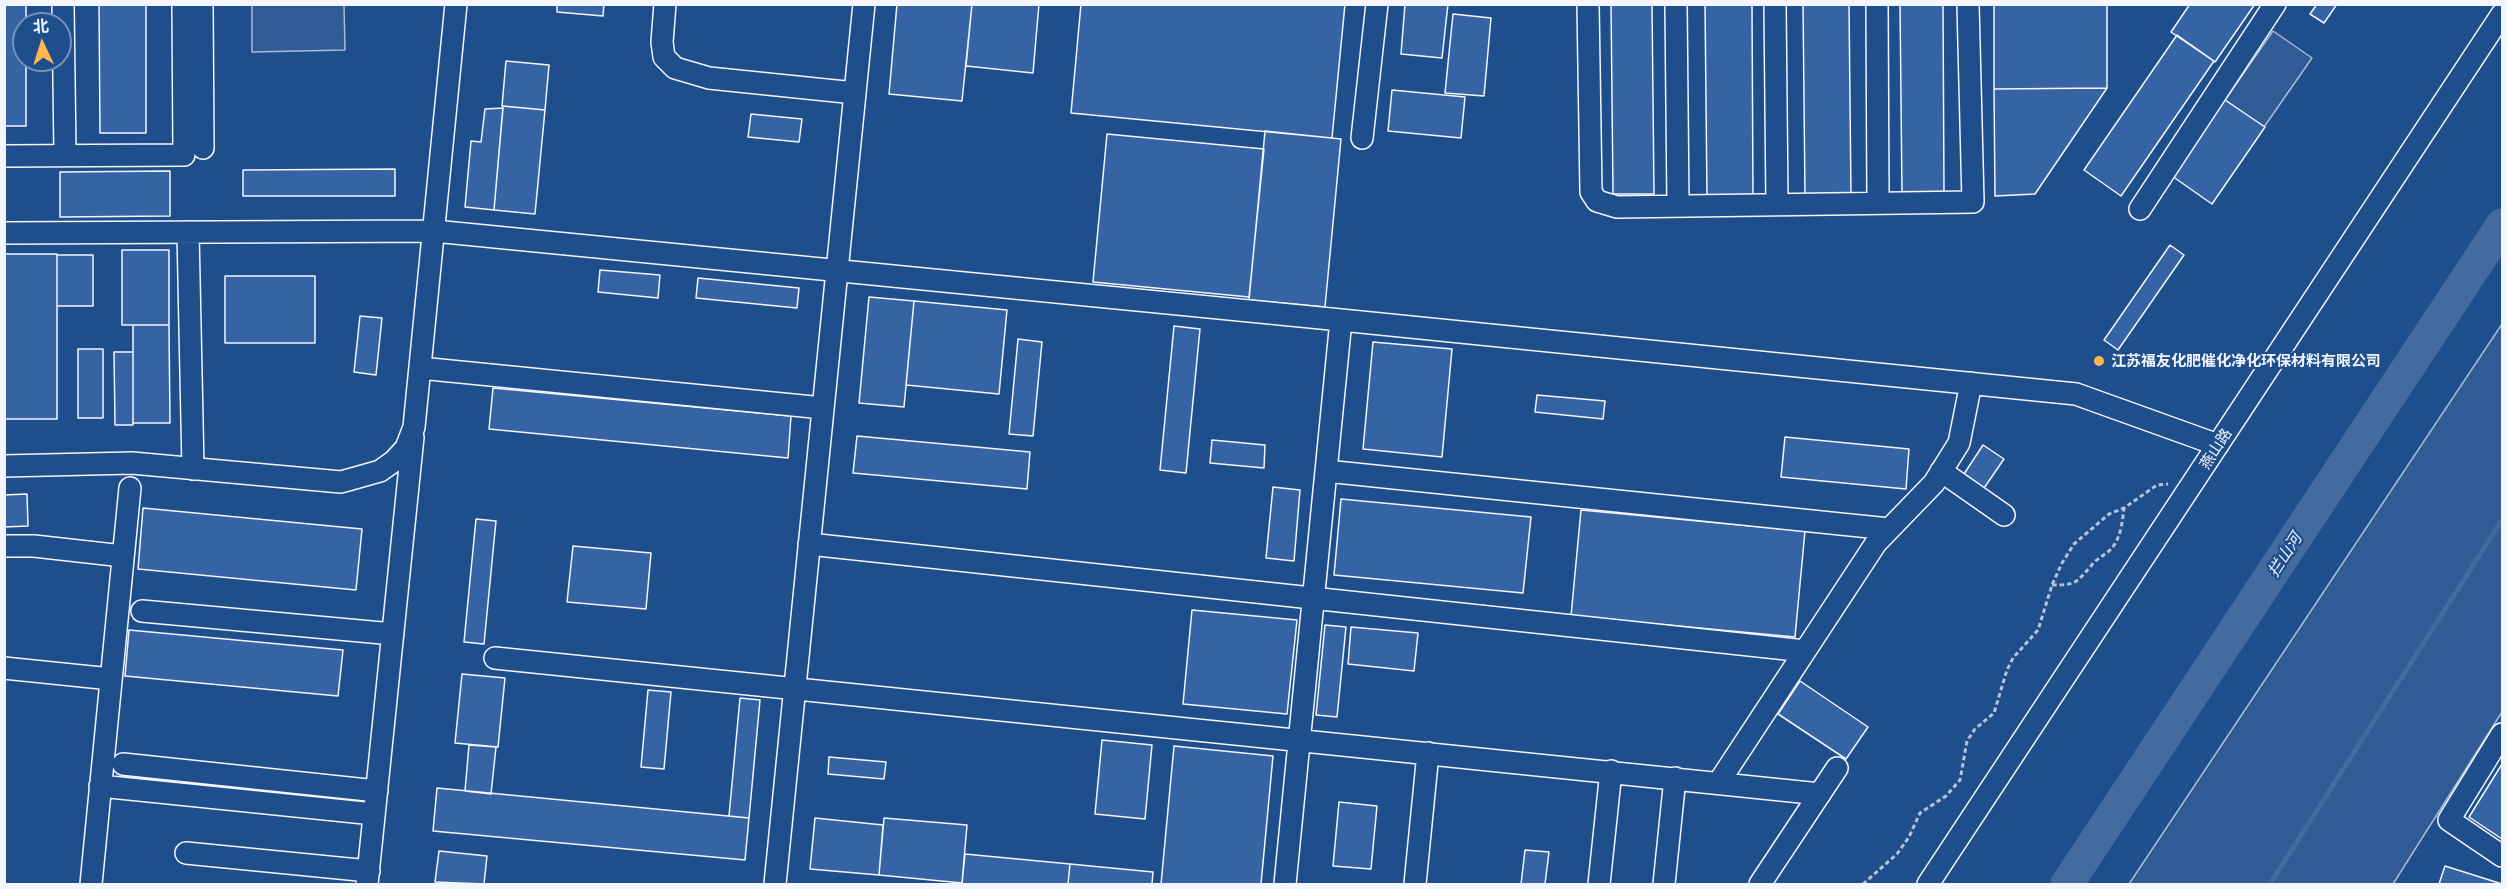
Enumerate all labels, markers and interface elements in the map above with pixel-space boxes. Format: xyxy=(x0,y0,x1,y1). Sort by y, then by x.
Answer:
north arrow xyxy=(12,12,72,72)
text: 北 xyxy=(32,17,49,36)
place label: 江苏福友化肥催化净化环保材料有限公司 xyxy=(2111,352,2381,370)
marker: 江苏福友化肥催化净化环保材料有限公司 xyxy=(2092,354,2106,368)
street label: 燕山路 xyxy=(2196,425,2236,473)
water label: 拦山河 xyxy=(2264,530,2306,580)

